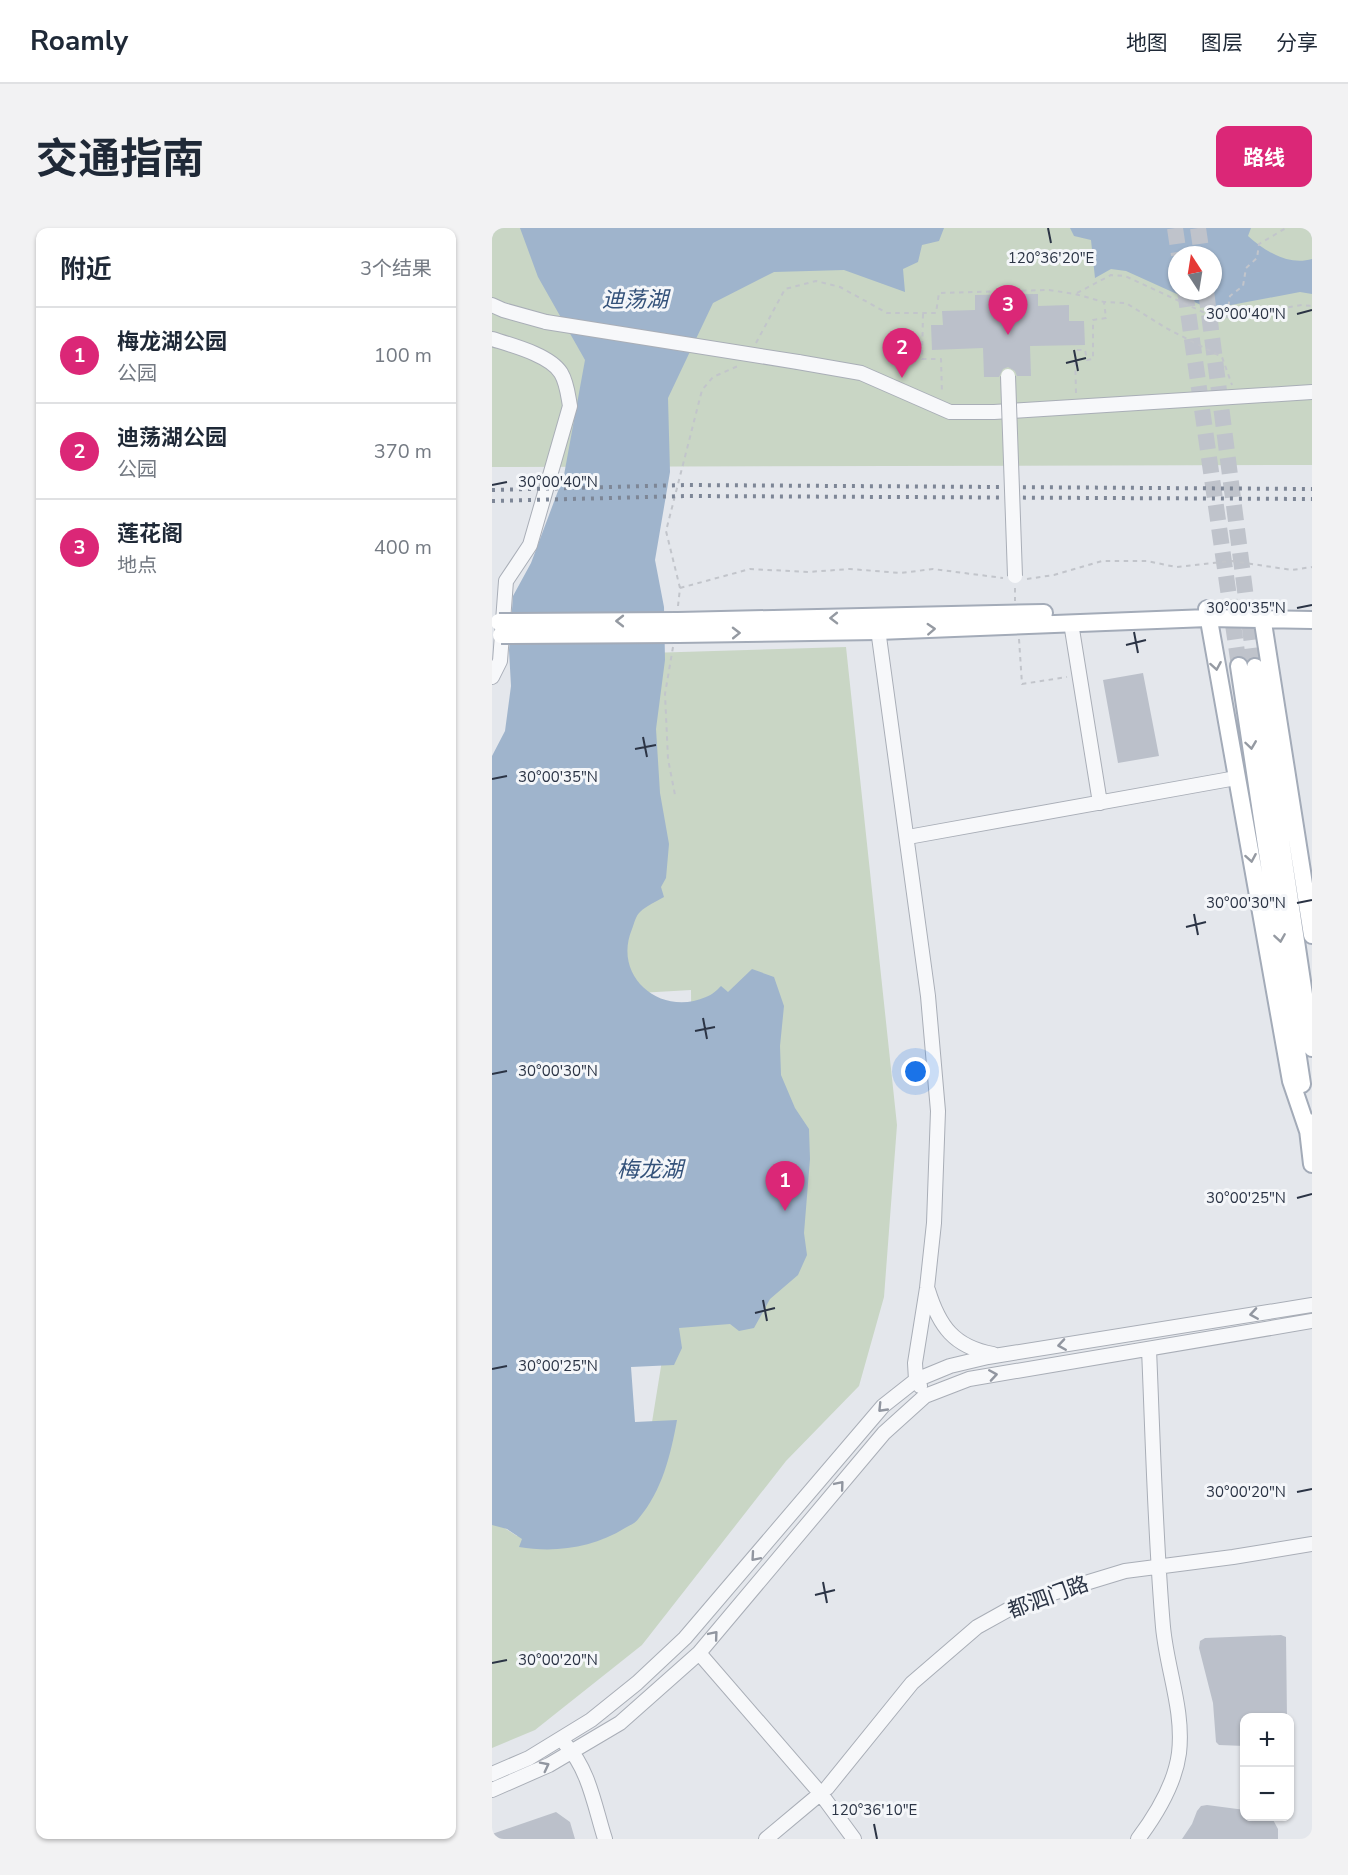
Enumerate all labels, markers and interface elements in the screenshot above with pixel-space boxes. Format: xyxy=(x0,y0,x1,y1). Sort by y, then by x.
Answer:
text: Roamly xyxy=(30,22,128,60)
text: 地图 xyxy=(1126,29,1168,57)
text: 图层 xyxy=(1201,29,1243,57)
text: 分享 xyxy=(1276,29,1318,57)
button: 路线 xyxy=(1216,126,1312,187)
text: 交通指南 xyxy=(36,131,204,188)
north arrow xyxy=(1168,246,1222,300)
text: 120°36'20"E xyxy=(1008,248,1094,268)
text: 附近 xyxy=(60,252,112,287)
text: 3个结果 xyxy=(360,255,432,282)
water label: 迪荡湖 xyxy=(602,285,671,315)
pin: 3 xyxy=(988,285,1028,335)
text: 30°00'40"N xyxy=(1206,304,1286,324)
text: 梅龙湖公园 xyxy=(117,327,227,357)
pin: 2 xyxy=(882,328,922,378)
text: 1 xyxy=(74,342,86,369)
text: 100 m xyxy=(374,342,432,369)
text: 公园 xyxy=(117,360,157,387)
text: 迪荡湖公园 xyxy=(117,423,227,453)
text: 2 xyxy=(74,438,86,465)
text: 370 m xyxy=(374,438,432,465)
text: 公园 xyxy=(117,456,157,483)
text: 30°00'40"N xyxy=(518,472,598,492)
text: 莲花阁 xyxy=(117,519,183,549)
text: 3 xyxy=(74,534,86,561)
text: 400 m xyxy=(374,534,432,561)
text: 地点 xyxy=(117,552,157,579)
text: 30°00'35"N xyxy=(1206,598,1286,618)
one-way arrow xyxy=(829,612,838,625)
one-way arrow xyxy=(615,615,624,627)
one-way arrow xyxy=(927,623,936,635)
one-way arrow xyxy=(732,627,741,639)
one-way arrow xyxy=(1209,660,1222,670)
one-way arrow xyxy=(1244,740,1256,750)
text: 30°00'35"N xyxy=(518,767,598,787)
one-way arrow xyxy=(1244,853,1256,862)
text: 30°00'30"N xyxy=(1206,893,1286,913)
one-way arrow xyxy=(1273,933,1285,942)
your location xyxy=(901,1057,930,1086)
text: 30°00'30"N xyxy=(518,1061,598,1081)
water label: 梅龙湖 xyxy=(617,1155,686,1185)
pin: 1 xyxy=(766,1162,804,1211)
text: 30°00'25"N xyxy=(1206,1188,1286,1208)
one-way arrow xyxy=(1250,1307,1260,1320)
one-way arrow xyxy=(1057,1338,1067,1351)
text: 30°00'25"N xyxy=(518,1356,598,1376)
one-way arrow xyxy=(988,1369,997,1381)
one-way arrow xyxy=(878,1402,889,1412)
one-way arrow xyxy=(833,1481,844,1492)
text: 30°00'20"N xyxy=(1206,1482,1286,1502)
one-way arrow xyxy=(752,1550,763,1561)
street label: 都泗门路 xyxy=(1004,1569,1092,1625)
one-way arrow xyxy=(707,1631,718,1642)
text: 30°00'20"N xyxy=(518,1650,598,1670)
map controls xyxy=(1240,1713,1294,1821)
button: + xyxy=(1240,1713,1294,1767)
one-way arrow xyxy=(539,1762,549,1773)
button: − xyxy=(1240,1767,1294,1821)
text: 120°36'10"E xyxy=(831,1800,917,1820)

